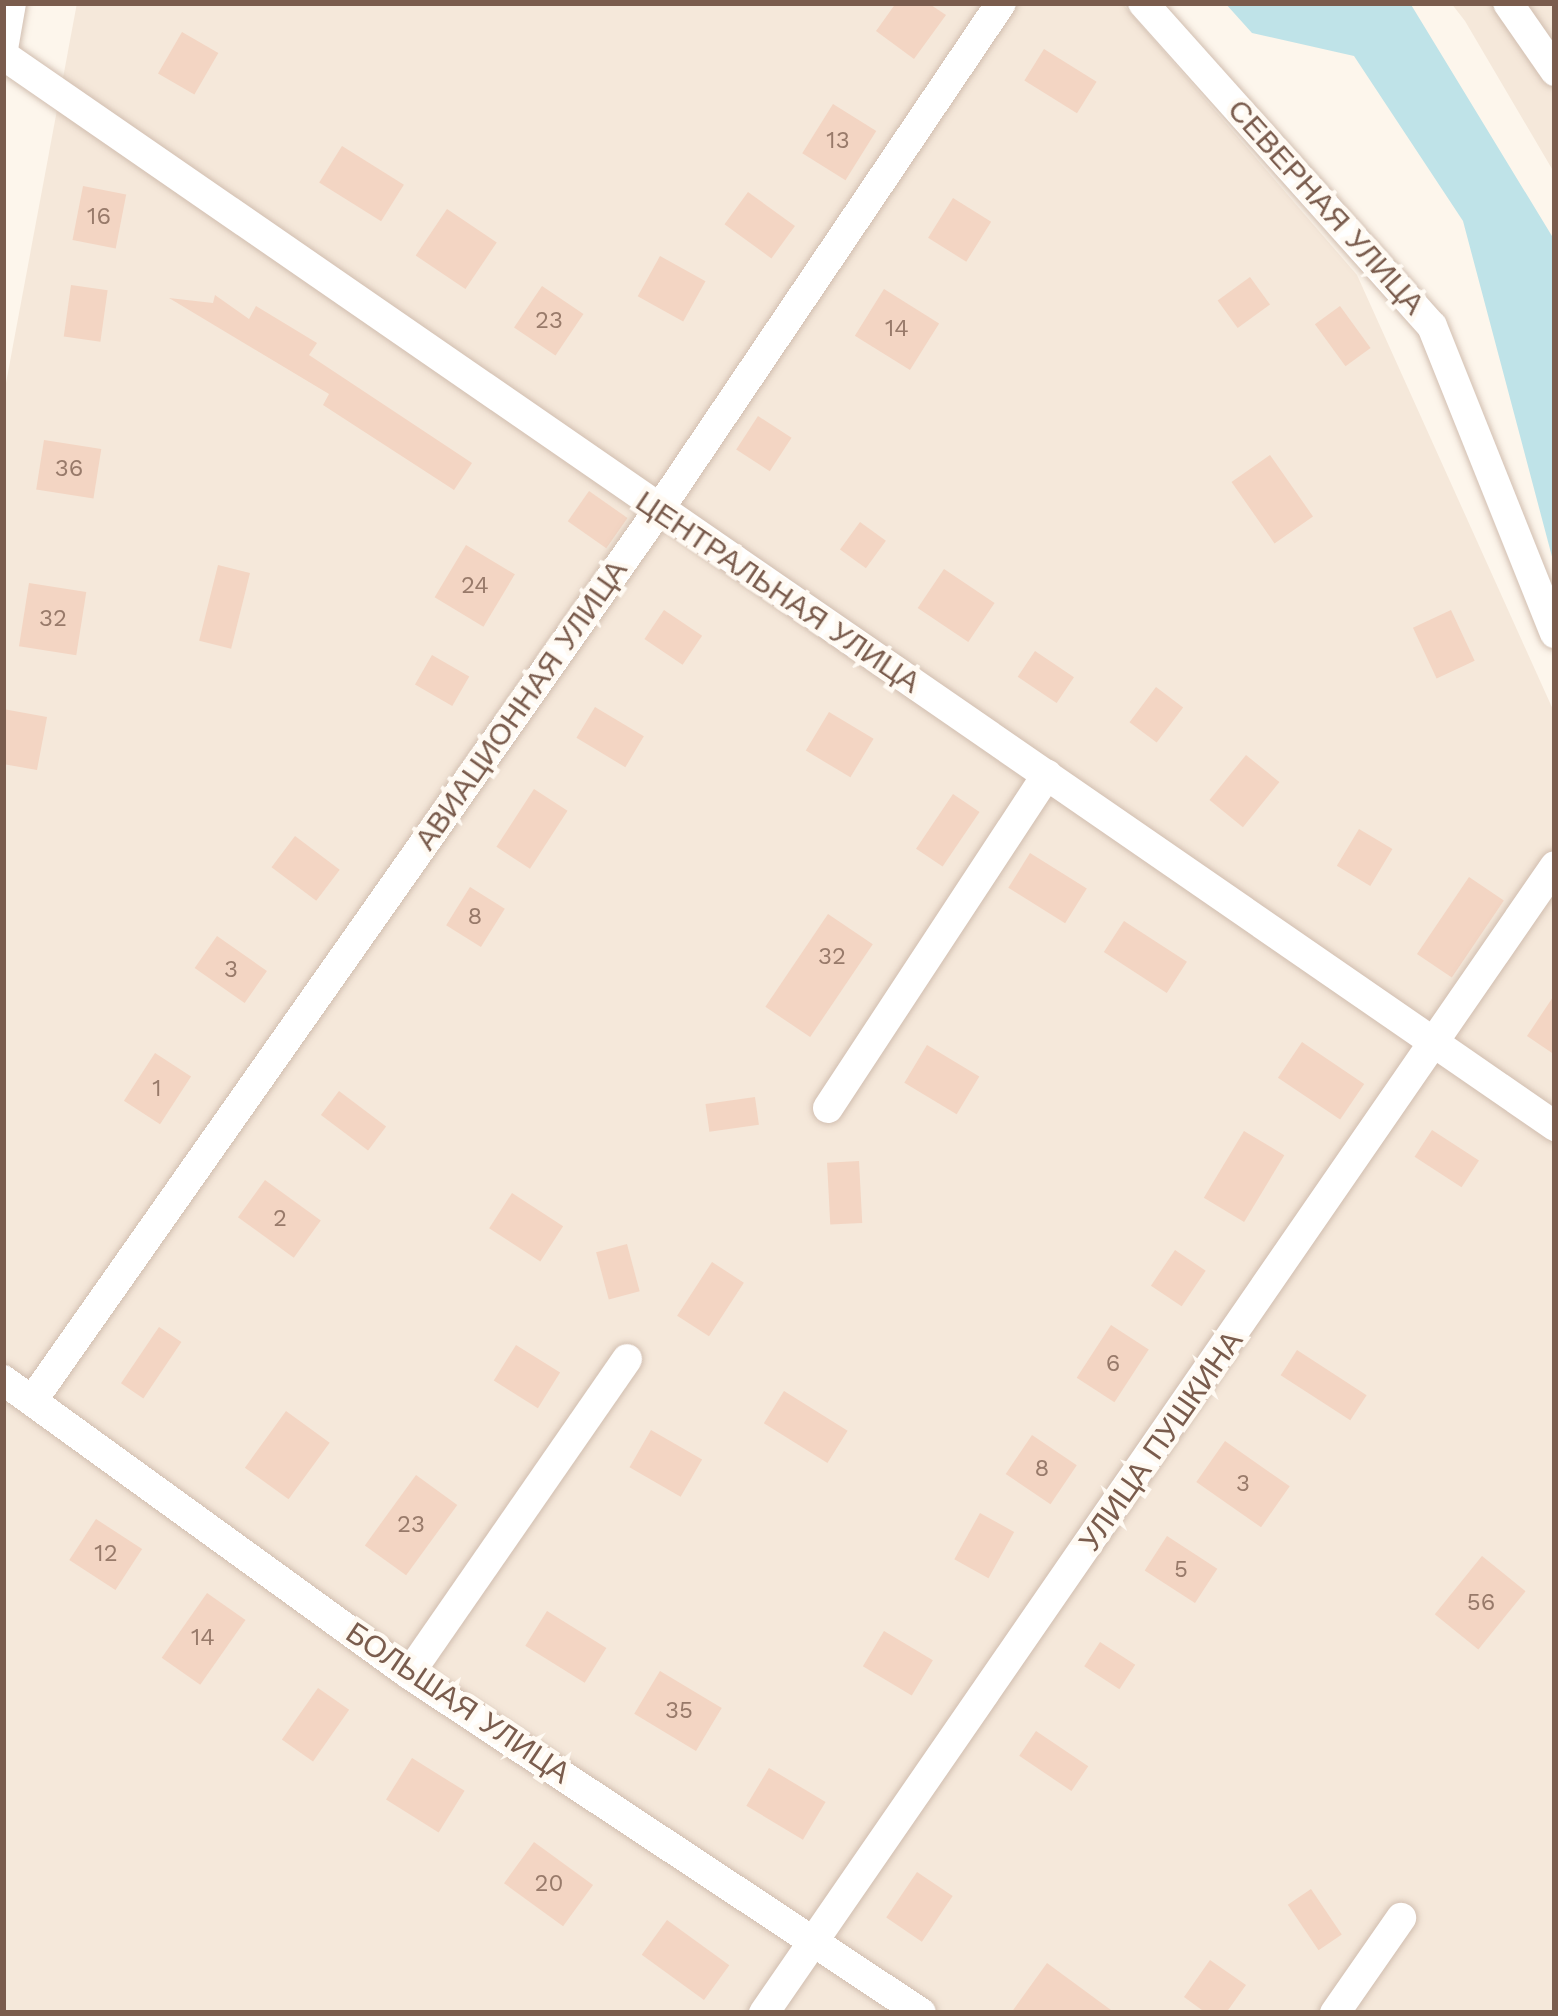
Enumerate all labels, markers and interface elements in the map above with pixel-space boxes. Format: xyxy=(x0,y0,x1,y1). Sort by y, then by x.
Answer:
street label: СЕВЕРНАЯ УЛИЦА xyxy=(1220,92,1432,322)
house number: 13 xyxy=(826,127,850,155)
house number: 16 xyxy=(87,203,111,231)
house number: 23 xyxy=(535,307,563,335)
house number: 14 xyxy=(885,315,909,343)
house number: 36 xyxy=(55,455,83,483)
street label: ЦЕНТРАЛЬНАЯ УЛИЦА xyxy=(629,483,927,701)
street label: АВИАЦИОННАЯ УЛИЦА xyxy=(407,553,635,857)
house number: 24 xyxy=(461,572,489,600)
house number: 32 xyxy=(39,605,67,633)
house number: 8 xyxy=(468,903,482,931)
house number: 32 xyxy=(818,943,846,971)
house number: 3 xyxy=(224,956,238,984)
house number: 1 xyxy=(152,1075,162,1103)
house number: 2 xyxy=(273,1205,287,1233)
street label: УЛИЦА ПУШКИНА xyxy=(1072,1324,1250,1558)
house number: 6 xyxy=(1106,1350,1120,1378)
house number: 8 xyxy=(1035,1455,1049,1483)
house number: 3 xyxy=(1236,1470,1250,1498)
house number: 23 xyxy=(397,1511,425,1539)
house number: 12 xyxy=(94,1540,118,1568)
house number: 5 xyxy=(1174,1556,1188,1584)
house number: 56 xyxy=(1467,1589,1495,1617)
street label: БОЛЬШАЯ УЛИЦА xyxy=(339,1615,577,1791)
house number: 14 xyxy=(191,1624,215,1652)
house number: 35 xyxy=(665,1697,693,1725)
house number: 20 xyxy=(535,1870,563,1898)

